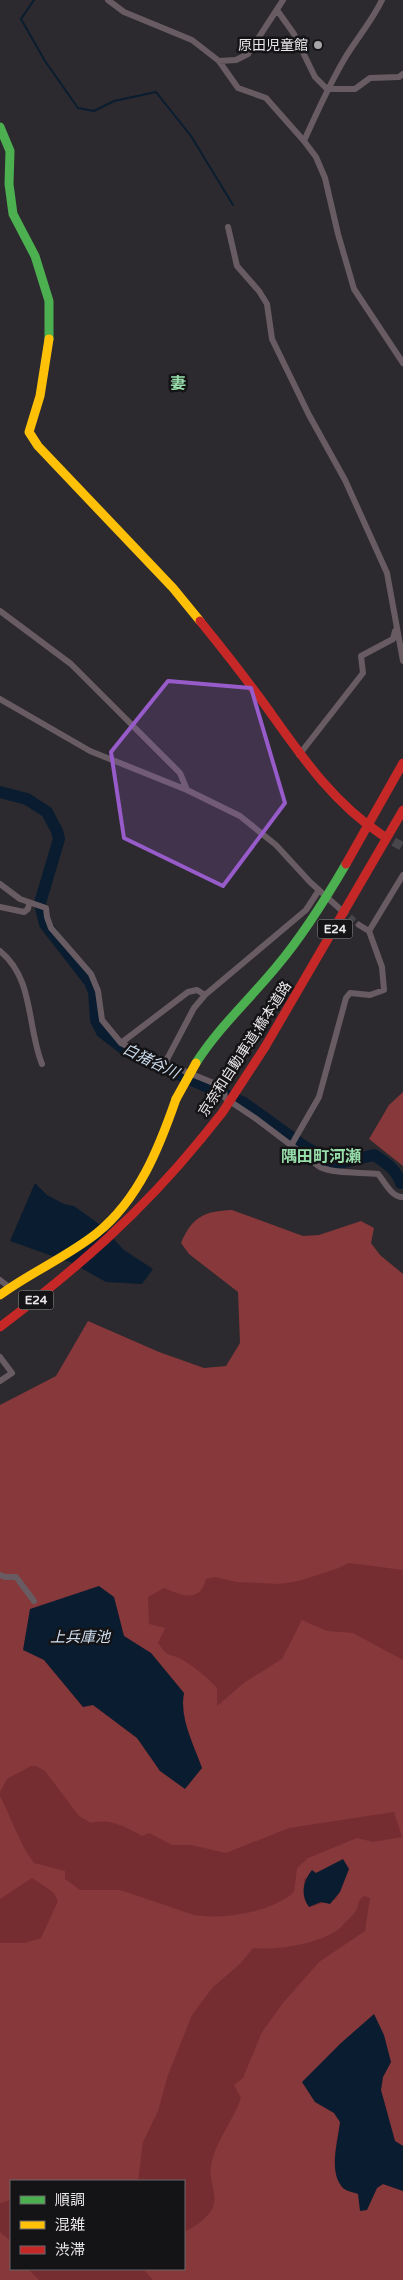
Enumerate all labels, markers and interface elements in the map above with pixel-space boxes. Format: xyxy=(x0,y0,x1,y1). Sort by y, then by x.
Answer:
place label: 原田児童館 xyxy=(238,37,308,54)
marker: 原田児童館 xyxy=(312,39,324,51)
district label: 妻 xyxy=(170,374,186,394)
road number: E24 xyxy=(318,920,352,939)
street label: 京奈和自動車道;橋本道路 xyxy=(195,978,295,1120)
water label: 白猪谷川 xyxy=(120,1040,184,1083)
district label: 隅田町河瀬 xyxy=(281,1147,361,1167)
road number: E24 xyxy=(18,1290,54,1310)
water label: 上兵庫池 xyxy=(50,1628,112,1646)
legend xyxy=(10,2180,185,2270)
text: 順調 xyxy=(55,2191,85,2209)
text: 混雑 xyxy=(55,2216,85,2234)
text: 渋滞 xyxy=(55,2241,85,2259)

